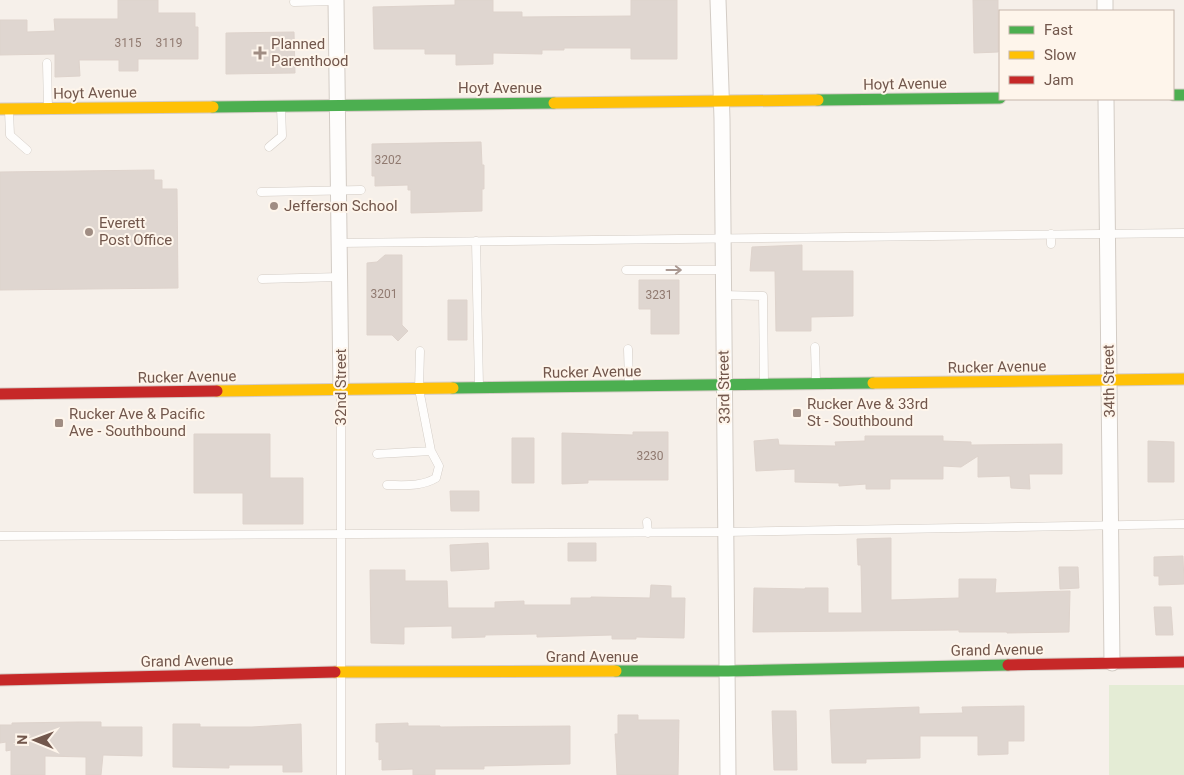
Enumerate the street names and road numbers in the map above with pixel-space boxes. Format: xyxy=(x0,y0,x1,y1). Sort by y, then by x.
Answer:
street label: Hoyt Avenue xyxy=(863,74,947,94)
street label: Hoyt Avenue xyxy=(458,79,542,97)
street label: Hoyt Avenue xyxy=(53,83,137,103)
street label: 34th Street xyxy=(1099,344,1119,418)
street label: 32nd Street xyxy=(332,348,350,425)
street label: 33rd Street xyxy=(714,350,734,424)
street label: Rucker Avenue xyxy=(948,357,1047,377)
street label: Rucker Avenue xyxy=(543,362,642,382)
street label: Rucker Avenue xyxy=(138,367,237,387)
street label: Grand Avenue xyxy=(951,640,1044,660)
street label: Grand Avenue xyxy=(546,648,638,666)
street label: Grand Avenue xyxy=(141,651,234,671)

